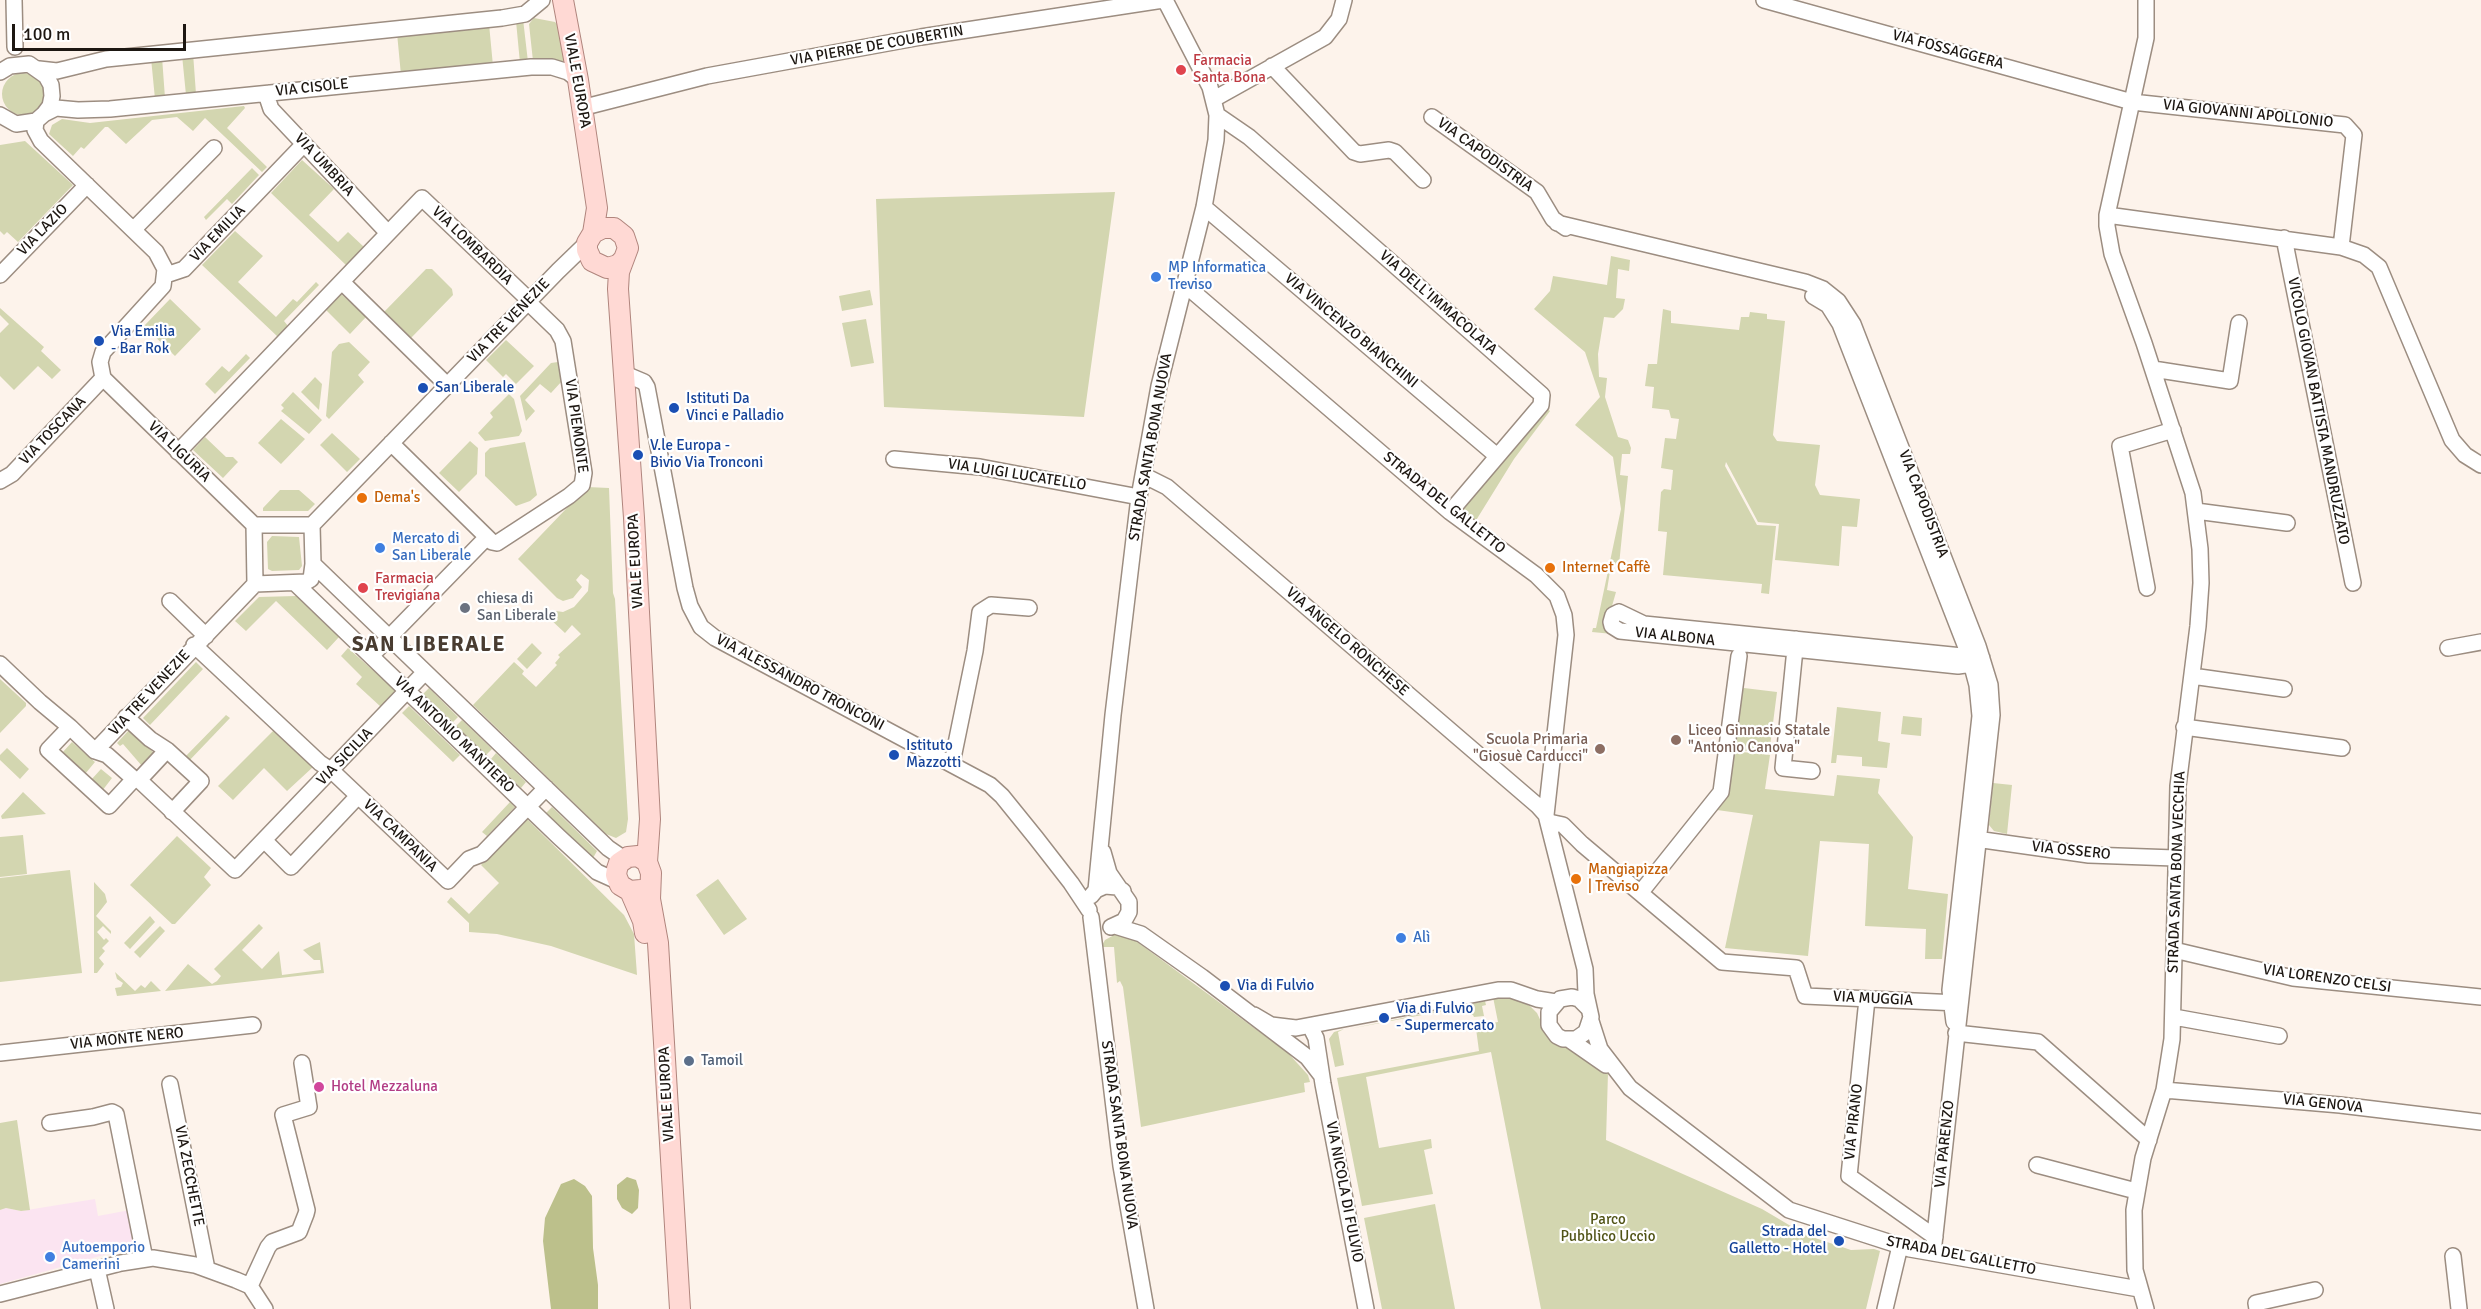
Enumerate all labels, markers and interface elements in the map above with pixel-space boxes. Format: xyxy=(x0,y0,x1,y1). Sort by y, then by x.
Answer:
scale bar xyxy=(15,12,189,50)
street label: VIA PIERRE DE COUBERTIN xyxy=(789,22,965,70)
text: 100 m xyxy=(23,23,70,45)
street label: VIA FOSSAGGERA xyxy=(1890,26,2006,74)
street label: VIALE EUROPA xyxy=(560,32,594,130)
place label: Farmacia Santa Bona xyxy=(1193,52,1266,87)
marker: Farmacia Santa Bona xyxy=(1174,63,1188,77)
street label: VIA CISOLE xyxy=(275,75,349,101)
street label: VIA GIOVANNI APOLLONIO xyxy=(2162,96,2334,132)
street label: VIA CAPODISTRIA xyxy=(1434,114,1536,196)
street label: VIA UMBRIA xyxy=(290,130,358,200)
street label: VIA LAZIO xyxy=(14,200,72,260)
street label: VIA EMILIA xyxy=(187,202,249,266)
street label: VIA LOMBARDIA xyxy=(428,203,516,289)
street label: VIA DELL'IMMACOLATA xyxy=(1375,247,1501,359)
place label: MP Informatica Treviso xyxy=(1168,259,1266,294)
marker: MP Informatica Treviso xyxy=(1149,270,1163,284)
street label: VIA VINCENZO BIANCHINI xyxy=(1281,270,1421,392)
street label: VIA TRE VENEZIE xyxy=(464,275,554,367)
street label: VICOLO GIOVAN BATTISTA MANDRUZZATO xyxy=(2283,276,2353,546)
place label: Via Emilia - Bar Rok xyxy=(111,323,175,358)
marker: Via Emilia - Bar Rok xyxy=(92,334,106,348)
street label: STRADA SANTA BONA NUOVA xyxy=(1126,352,1176,542)
street label: VIA PIEMONTE xyxy=(560,378,592,474)
place label: San Liberale xyxy=(435,379,514,397)
marker: San Liberale xyxy=(416,381,430,395)
place label: Istituti Da Vinci e Palladio xyxy=(686,390,784,425)
street label: VIA TOSCANA xyxy=(16,393,90,469)
marker: Istituti Da Vinci e Palladio xyxy=(667,401,681,415)
street label: VIA LIGURIA xyxy=(144,418,214,486)
place label: V.le Europa - Bivio Via Tronconi xyxy=(650,437,763,472)
marker: V.le Europa - Bivio Via Tronconi xyxy=(631,448,645,462)
street label: STRADA DEL GALLETTO xyxy=(1379,448,1509,558)
street label: VIA CAPODISTRIA xyxy=(1894,448,1952,560)
street label: VIA LUIGI LUCATELLO xyxy=(946,455,1088,495)
place label: Dema's xyxy=(374,489,420,507)
marker: Dema's xyxy=(355,491,369,505)
street label: VIALE EUROPA xyxy=(625,513,647,609)
place label: Mercato di San Liberale xyxy=(392,530,471,565)
marker: Mercato di San Liberale xyxy=(373,541,387,555)
place label: Internet Caffè xyxy=(1562,559,1650,577)
marker: Internet Caffè xyxy=(1543,561,1557,575)
place label: Farmacia Trevigiana xyxy=(375,570,440,605)
marker: Farmacia Trevigiana xyxy=(356,581,370,595)
street label: VIA ANGELO RONCHESE xyxy=(1282,584,1412,700)
place label: chiesa di San Liberale xyxy=(477,590,556,625)
marker: chiesa di San Liberale xyxy=(458,601,472,615)
street label: VIA ALBONA xyxy=(1634,624,1716,650)
street label: VIA ALESSANDRO TRONCONI xyxy=(713,631,887,735)
district label: SAN LIBERALE xyxy=(352,632,506,658)
street label: VIA TRE VENEZIE xyxy=(106,646,194,740)
street label: VIA ANTONIO MANTIERO xyxy=(390,673,518,797)
place label: Liceo Ginnasio Statale "Antonio Canova" xyxy=(1688,722,1830,757)
street label: VIA SICILIA xyxy=(313,725,377,789)
place label: Scuola Primaria "Giosuè Carducci" xyxy=(1473,731,1588,766)
marker: Liceo Ginnasio Statale "Antonio Canova" xyxy=(1669,733,1683,747)
place label: Istituto Mazzotti xyxy=(906,737,961,772)
marker: Scuola Primaria "Giosuè Carducci" xyxy=(1593,742,1607,756)
marker: Istituto Mazzotti xyxy=(887,748,901,762)
street label: STRADA SANTA BONA VECCHIA xyxy=(2164,771,2190,973)
street label: VIA CAMPANIA xyxy=(359,796,441,876)
street label: VIA OSSERO xyxy=(2031,838,2111,864)
place label: Mangiapizza | Treviso xyxy=(1588,861,1668,896)
marker: Mangiapizza | Treviso xyxy=(1569,872,1583,886)
place label: Alì xyxy=(1413,929,1430,947)
marker: Alì xyxy=(1394,931,1408,945)
street label: VIA LORENZO CELSI xyxy=(2262,961,2392,997)
place label: Via di Fulvio xyxy=(1237,977,1314,995)
marker: Via di Fulvio xyxy=(1218,979,1232,993)
street label: VIA MUGGIA xyxy=(1832,988,1914,1010)
place label: Via di Fulvio - Supermercato xyxy=(1396,1000,1494,1035)
marker: Via di Fulvio - Supermercato xyxy=(1377,1011,1391,1025)
street label: VIA MONTE NERO xyxy=(69,1024,185,1054)
street label: STRADA SANTA BONA NUOVA xyxy=(1097,1039,1141,1231)
street label: VIALE EUROPA xyxy=(656,1046,678,1142)
place label: Tamoil xyxy=(701,1052,743,1070)
marker: Tamoil xyxy=(682,1054,696,1068)
place label: Hotel Mezzaluna xyxy=(331,1078,438,1096)
marker: Hotel Mezzaluna xyxy=(312,1080,326,1094)
street label: VIA PIRANO xyxy=(1841,1083,1867,1161)
street label: VIA GENOVA xyxy=(2282,1091,2364,1117)
street label: VIA PARENZO xyxy=(1931,1099,1959,1189)
street label: VIA NICOLA DI FULVIO xyxy=(1321,1120,1367,1264)
street label: VIA ZECCHETTE xyxy=(170,1124,208,1228)
park label: Parco Pubblico Uccio xyxy=(1561,1211,1655,1246)
place label: Strada del Galletto - Hotel xyxy=(1729,1223,1827,1258)
street label: STRADA DEL GALLETTO xyxy=(1885,1233,2037,1279)
marker: Strada del Galletto - Hotel xyxy=(1832,1234,1846,1248)
place label: Autoemporio Camerini xyxy=(62,1239,145,1274)
marker: Autoemporio Camerini xyxy=(43,1250,57,1264)

